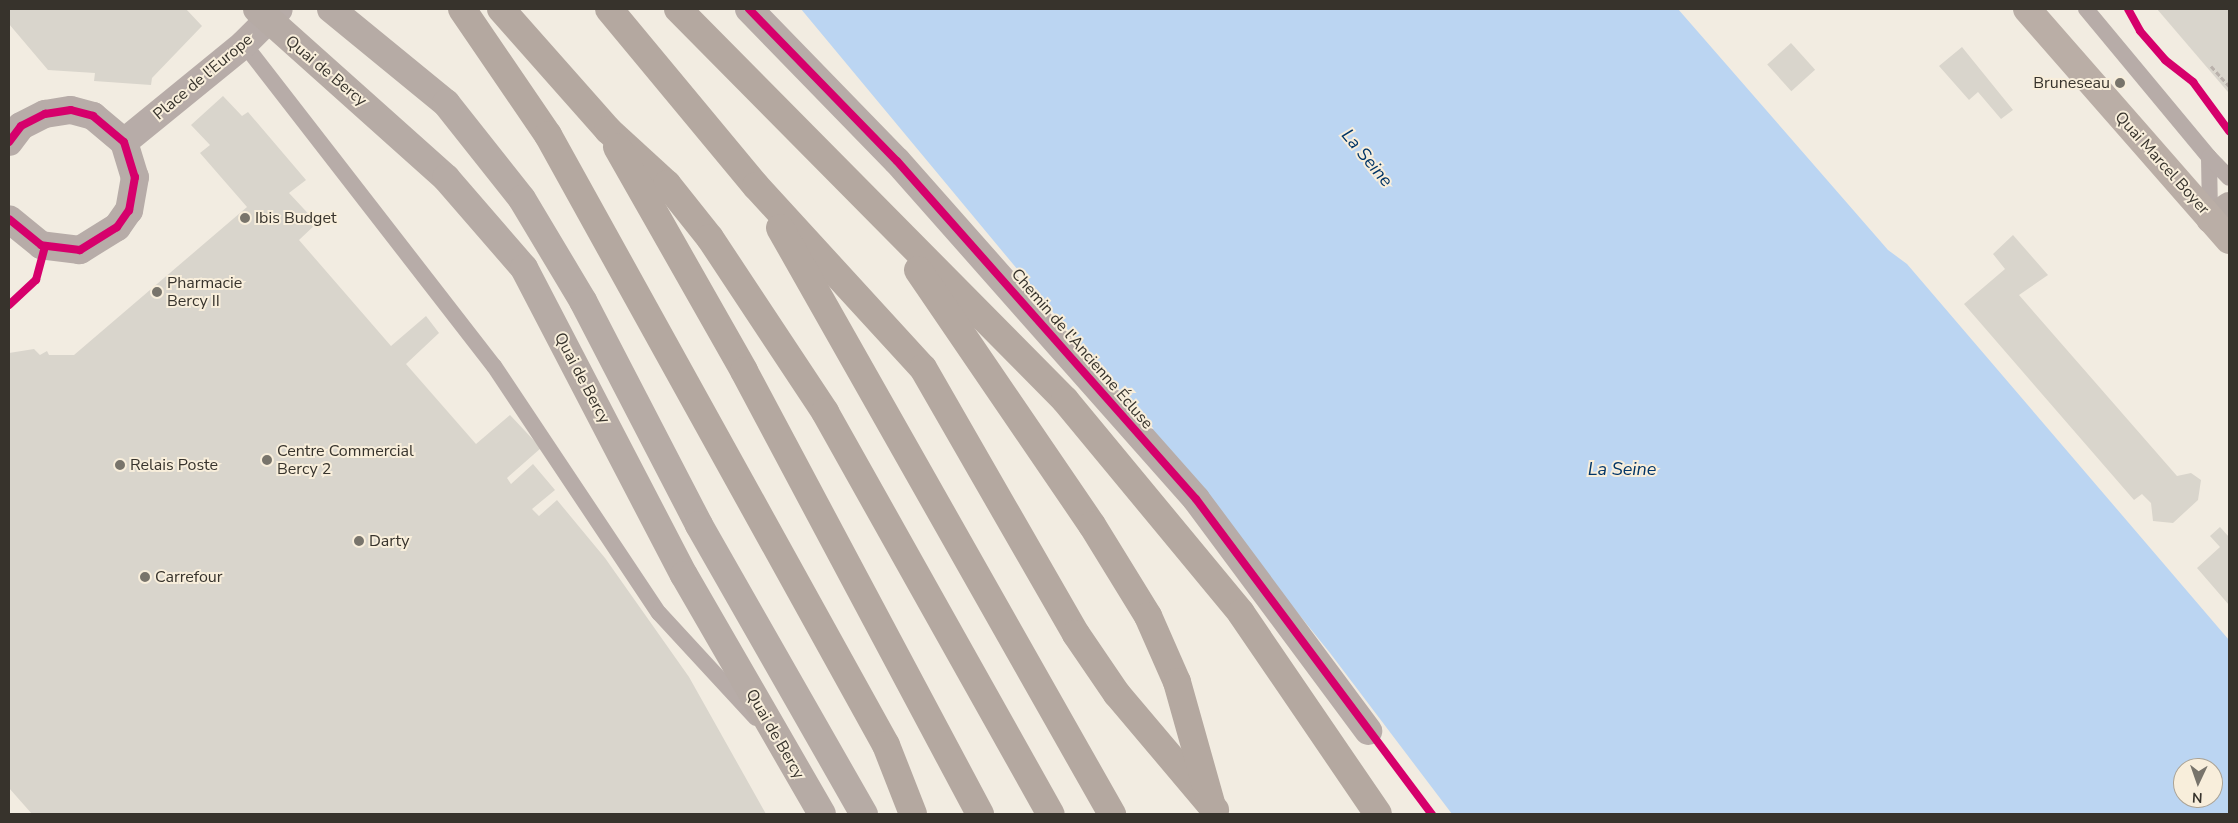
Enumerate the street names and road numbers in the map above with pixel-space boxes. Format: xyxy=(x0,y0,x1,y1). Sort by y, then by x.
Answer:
street label: Place de l'Europe xyxy=(150,30,256,124)
street label: Quai de Bercy xyxy=(281,31,371,111)
street label: Quai Marcel Boyer xyxy=(2111,108,2213,218)
street label: Chemin de l'Ancienne Écluse xyxy=(1007,265,1157,433)
street label: Quai de Bercy xyxy=(550,329,614,427)
street label: Quai de Bercy xyxy=(742,686,808,782)

